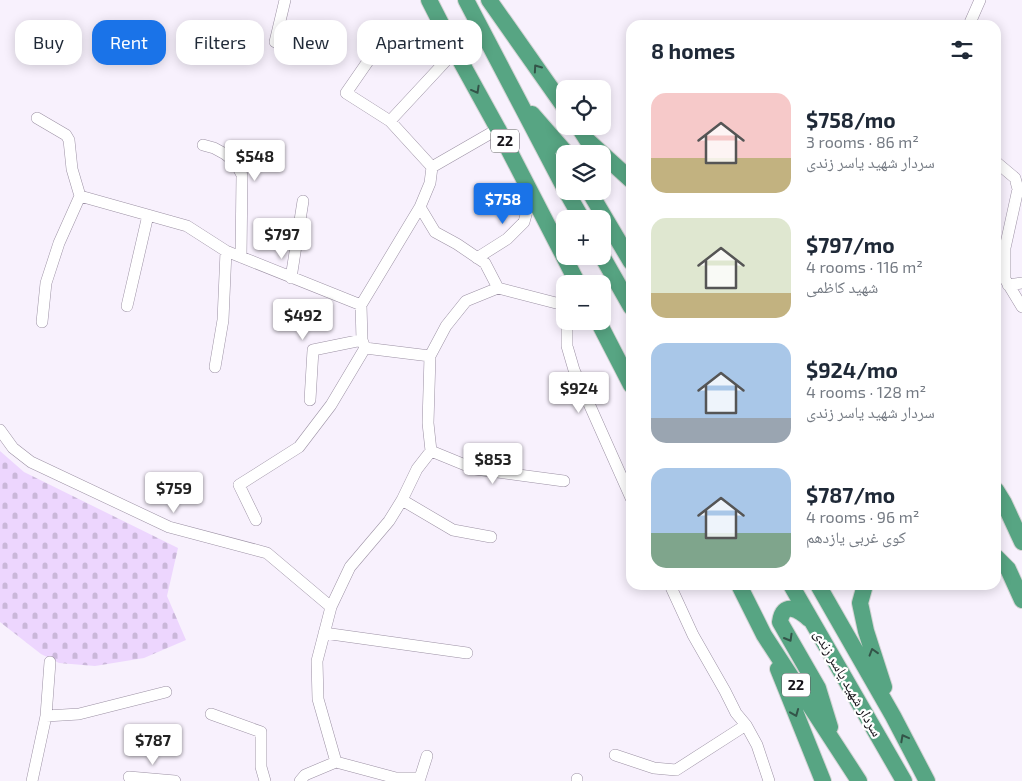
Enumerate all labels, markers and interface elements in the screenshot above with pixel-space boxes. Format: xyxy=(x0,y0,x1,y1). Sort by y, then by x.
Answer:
chip: Buy xyxy=(15,20,82,65)
chip: Rent xyxy=(92,20,166,65)
chip: Filters xyxy=(176,20,264,65)
chip: New xyxy=(274,20,347,65)
chip: Apartment xyxy=(357,20,482,65)
icon: filters xyxy=(948,36,976,64)
text: 8 homes xyxy=(651,38,735,63)
one-way arrow xyxy=(534,64,543,74)
map controls xyxy=(556,80,611,330)
button: locate xyxy=(556,80,611,135)
one-way arrow xyxy=(470,84,480,93)
text: $758/mo xyxy=(806,107,896,132)
icon: home xyxy=(691,113,751,173)
road number: 22 xyxy=(491,130,519,152)
text: 3 rooms · 86 m² xyxy=(806,132,919,151)
pin: $548 xyxy=(225,140,285,182)
button: layers xyxy=(556,145,611,200)
text: $548 xyxy=(236,146,274,165)
text: سردار شهید یاسر زندی xyxy=(806,152,935,171)
pin: $758 xyxy=(473,182,533,225)
text: $758 xyxy=(485,189,521,208)
button: + xyxy=(556,210,611,265)
pin: $797 xyxy=(252,218,312,260)
text: $797 xyxy=(264,224,300,243)
text: $797/mo xyxy=(806,232,895,257)
icon: home xyxy=(691,238,751,298)
text: 4 rooms · 116 m² xyxy=(806,257,923,276)
button: − xyxy=(556,275,611,330)
text: شهید کاظمی xyxy=(806,277,878,296)
pin: $492 xyxy=(273,298,333,341)
text: $492 xyxy=(284,305,322,324)
text: $924/mo xyxy=(806,357,898,382)
icon: home xyxy=(691,363,751,423)
pin: $924 xyxy=(549,372,609,414)
text: $924 xyxy=(560,378,598,397)
text: 4 rooms · 128 m² xyxy=(806,382,926,401)
text: سردار شهید یاسر زندی xyxy=(806,402,935,421)
pin: $853 xyxy=(463,442,523,485)
text: $853 xyxy=(474,449,512,468)
pin: $759 xyxy=(144,472,204,514)
text: $759 xyxy=(156,478,192,497)
text: $787/mo xyxy=(806,482,895,507)
icon: home xyxy=(691,488,751,548)
text: 4 rooms · 96 m² xyxy=(806,507,919,526)
text: کوی غربی یازدهم xyxy=(806,527,906,546)
street label: سردار شهید یاسر زندی xyxy=(809,626,887,740)
one-way arrow xyxy=(783,632,793,641)
one-way arrow xyxy=(869,649,879,657)
road number: 22 xyxy=(782,674,810,696)
one-way arrow xyxy=(789,708,799,716)
pin: $787 xyxy=(123,724,183,766)
text: $787 xyxy=(135,730,171,749)
one-way arrow xyxy=(900,734,910,743)

